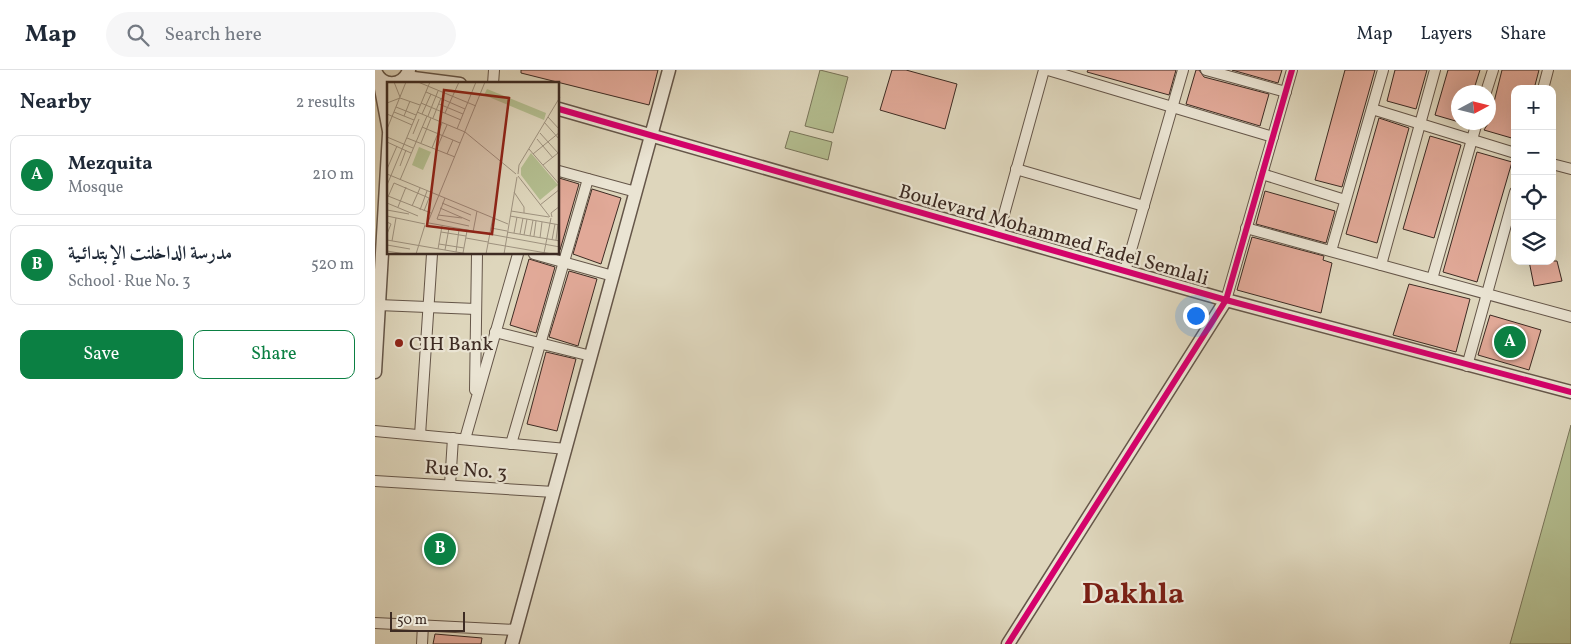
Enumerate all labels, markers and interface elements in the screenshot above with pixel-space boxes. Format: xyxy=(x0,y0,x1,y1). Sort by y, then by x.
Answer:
search box xyxy=(106,12,456,57)
text: Map xyxy=(25,18,76,52)
icon: search xyxy=(124,21,152,49)
text: Search here xyxy=(164,22,262,48)
text: Map xyxy=(1356,22,1392,47)
text: Layers xyxy=(1420,22,1472,47)
text: Share xyxy=(1500,22,1546,47)
inset map xyxy=(387,82,560,255)
north arrow xyxy=(1451,85,1496,130)
map controls xyxy=(1511,85,1556,265)
button: + xyxy=(1511,85,1556,130)
text: Nearby xyxy=(20,88,91,117)
text: 2 results xyxy=(296,92,355,114)
button: − xyxy=(1511,130,1556,175)
text: Mezquita xyxy=(68,151,153,177)
text: A xyxy=(31,164,43,186)
text: 210 m xyxy=(312,164,354,186)
button: locate xyxy=(1511,175,1556,220)
text: Mosque xyxy=(68,177,123,199)
street label: Boulevard Mohammed Fadel Semlali xyxy=(895,178,1212,294)
button: layers xyxy=(1511,220,1556,265)
text: مدرسة الداخلنت الإبتدائـية xyxy=(68,241,232,267)
text: B xyxy=(32,254,42,276)
text: 520 m xyxy=(311,254,354,276)
text: School · Rue No. 3 xyxy=(68,271,190,293)
your location xyxy=(1183,303,1209,329)
pin: A xyxy=(1494,323,1526,361)
button: Save xyxy=(20,330,183,379)
button: Share xyxy=(193,330,355,379)
place label: CIH Bank xyxy=(409,331,494,359)
marker: CIH Bank xyxy=(393,337,405,349)
street label: Rue No. 3 xyxy=(424,454,508,488)
pin: B xyxy=(424,530,456,568)
district label: Dakhla xyxy=(1082,574,1184,616)
scale bar xyxy=(390,609,465,632)
text: 50 m xyxy=(397,611,427,630)

